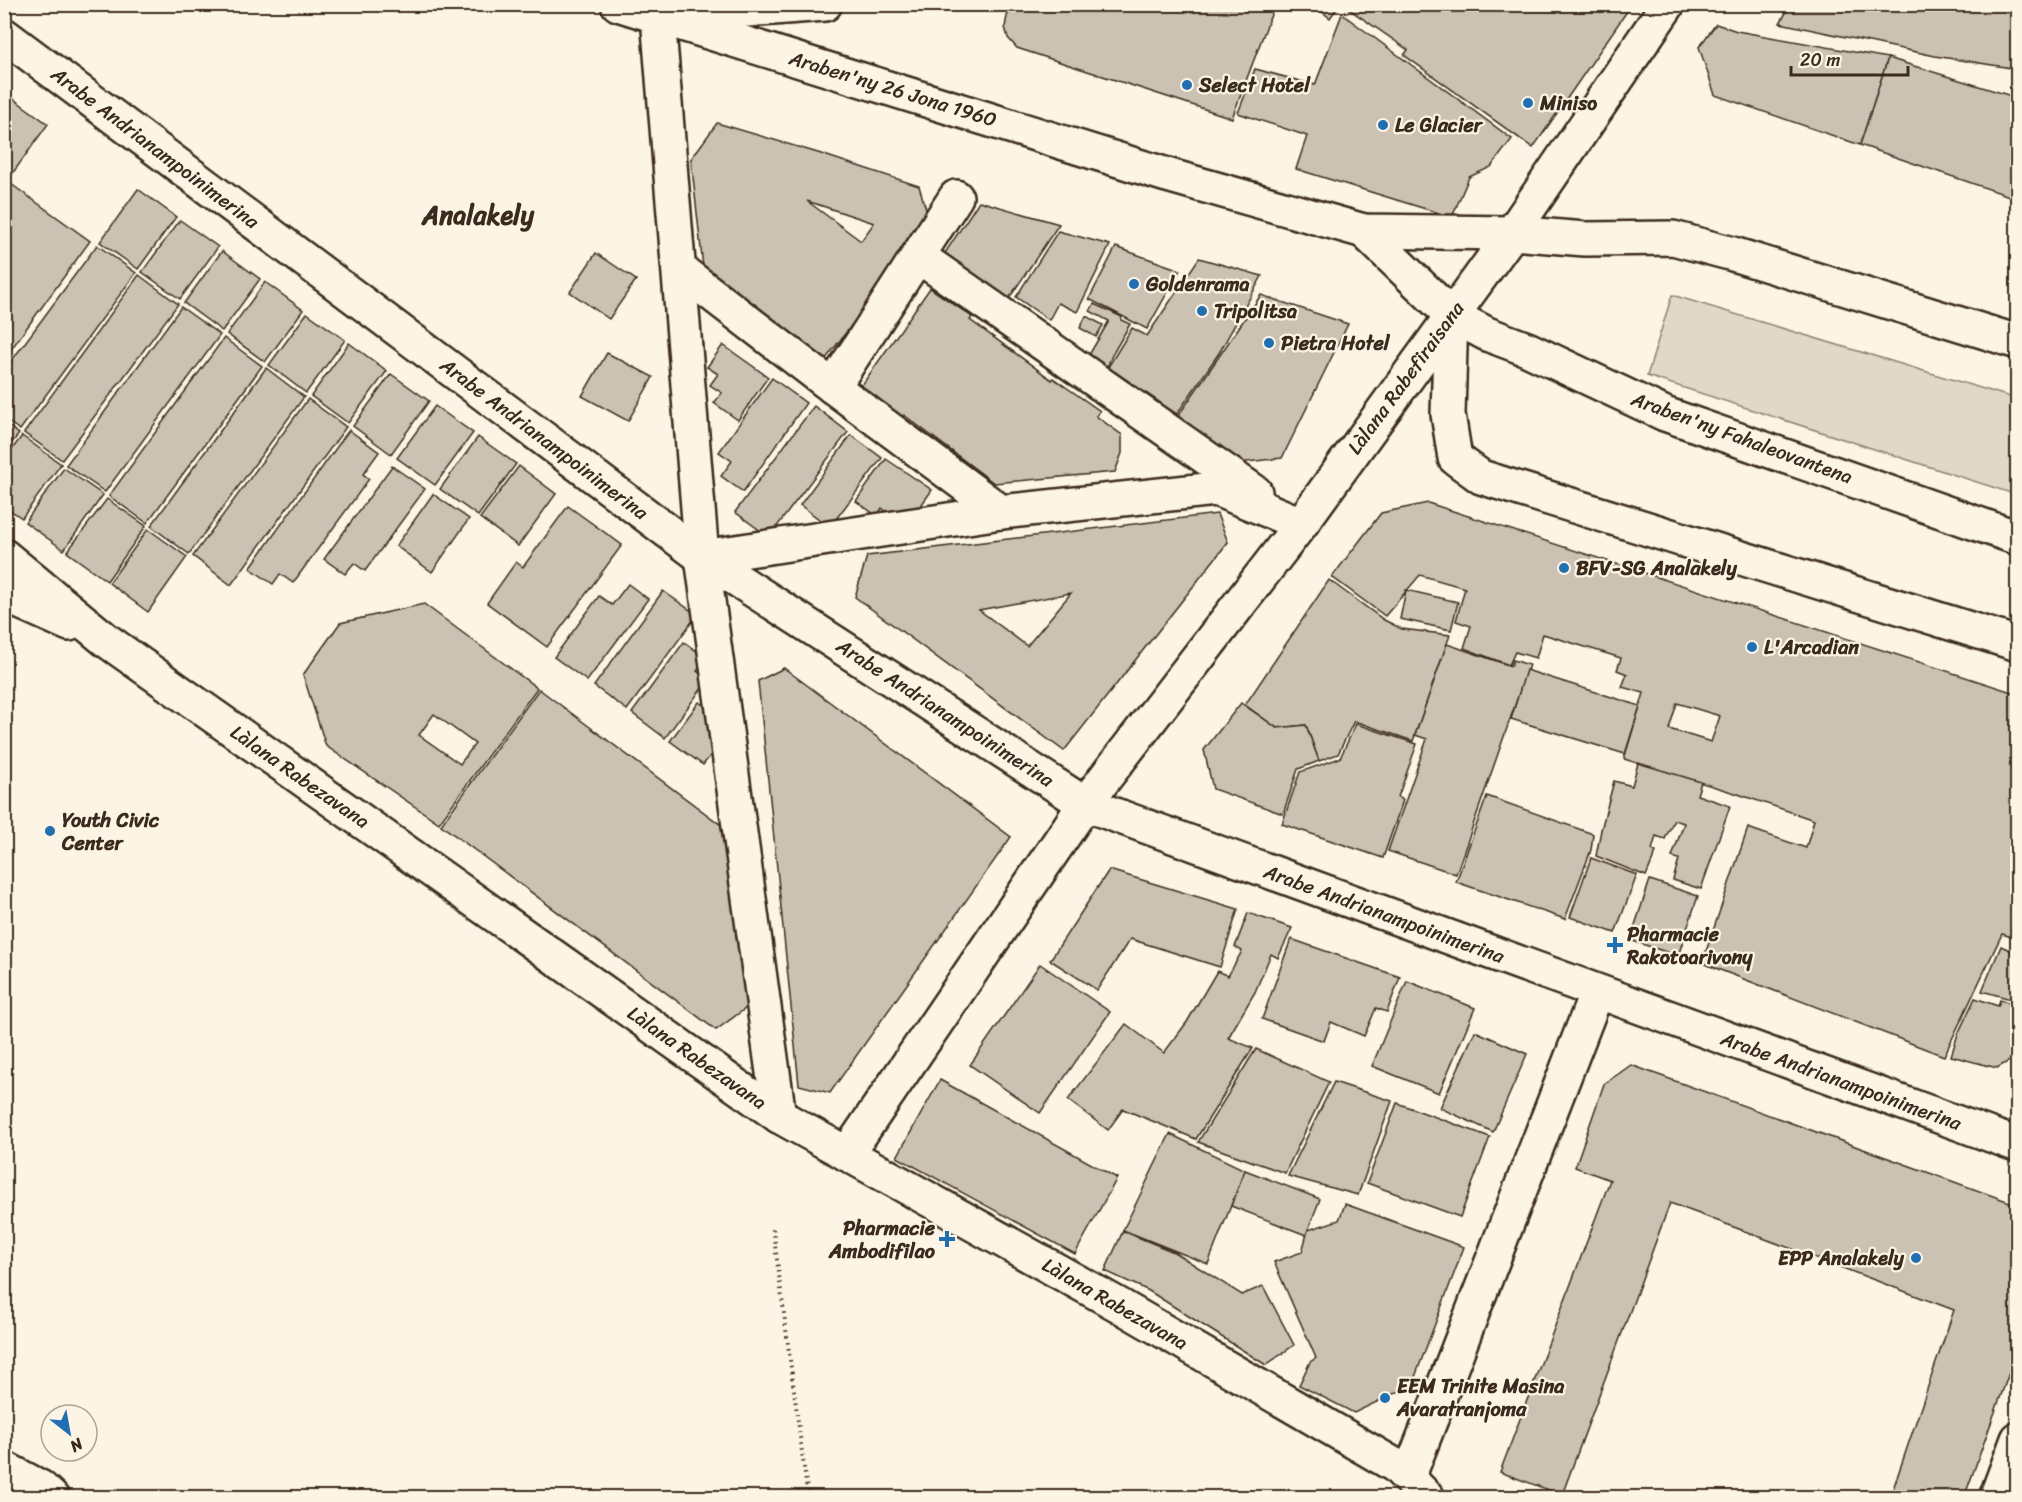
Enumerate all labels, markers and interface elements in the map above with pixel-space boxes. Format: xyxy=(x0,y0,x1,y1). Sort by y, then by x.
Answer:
scale bar xyxy=(1791,39,1908,77)
street label: Araben'ny 26 Jona 1960 xyxy=(784,40,1001,137)
text: 20 m xyxy=(1800,44,1840,76)
street label: Arabe Andrianampoinimerina xyxy=(42,57,268,239)
place label: Select Hotel xyxy=(1198,68,1311,103)
marker: Select Hotel xyxy=(1180,78,1194,92)
place label: Miniso xyxy=(1539,86,1597,121)
marker: Miniso xyxy=(1521,96,1535,110)
place label: Le Glacier xyxy=(1395,108,1484,143)
marker: Le Glacier xyxy=(1376,118,1390,132)
district label: Analakely xyxy=(421,192,534,238)
place label: Goldenrama xyxy=(1145,267,1250,302)
marker: Goldenrama xyxy=(1127,277,1141,291)
street label: Làlana Rabefiraisana xyxy=(1338,293,1474,462)
place label: Tripolitsa xyxy=(1214,294,1297,329)
marker: Tripolitsa xyxy=(1195,304,1209,318)
place label: Pietra Hotel xyxy=(1281,326,1391,361)
marker: Pietra Hotel xyxy=(1262,336,1276,350)
street label: Arabe Andrianampoinimerina xyxy=(431,348,657,530)
street label: Araben'ny Fahaleovantena xyxy=(1625,381,1858,494)
place label: BFV-SG Analakely xyxy=(1576,551,1738,586)
marker: BFV-SG Analakely xyxy=(1557,561,1571,575)
street label: Arabe Andrianampoinimerina xyxy=(828,629,1062,797)
place label: L'Arcadian xyxy=(1764,630,1859,665)
marker: L'Arcadian xyxy=(1745,640,1759,654)
street label: Làlana Rabezavana xyxy=(223,716,377,838)
place label: Youth Civic Center xyxy=(61,803,160,861)
marker: Youth Civic Center xyxy=(43,824,57,838)
street label: Arabe Andrianampoinimerina xyxy=(1258,854,1510,974)
place label: Pharmacie Rakotoarivony xyxy=(1626,917,1753,975)
marker: Pharmacie Rakotoarivony xyxy=(1608,938,1622,952)
street label: Làlana Rabezavana xyxy=(620,997,774,1119)
street label: Arabe Andrianampoinimerina xyxy=(1715,1021,1967,1141)
place label: Pharmacie Ambodifilao xyxy=(828,1211,936,1269)
marker: Pharmacie Ambodifilao xyxy=(940,1232,954,1246)
place label: EPP Analakely xyxy=(1778,1241,1905,1276)
street label: Làlana Rabezavana xyxy=(1035,1248,1195,1360)
marker: EPP Analakely xyxy=(1909,1251,1923,1265)
place label: EEM Trinite Masina Avaratranjoma xyxy=(1396,1369,1565,1427)
marker: EEM Trinite Masina Avaratranjoma xyxy=(1378,1391,1392,1405)
north arrow xyxy=(39,1403,99,1463)
text: N xyxy=(63,1430,90,1461)

